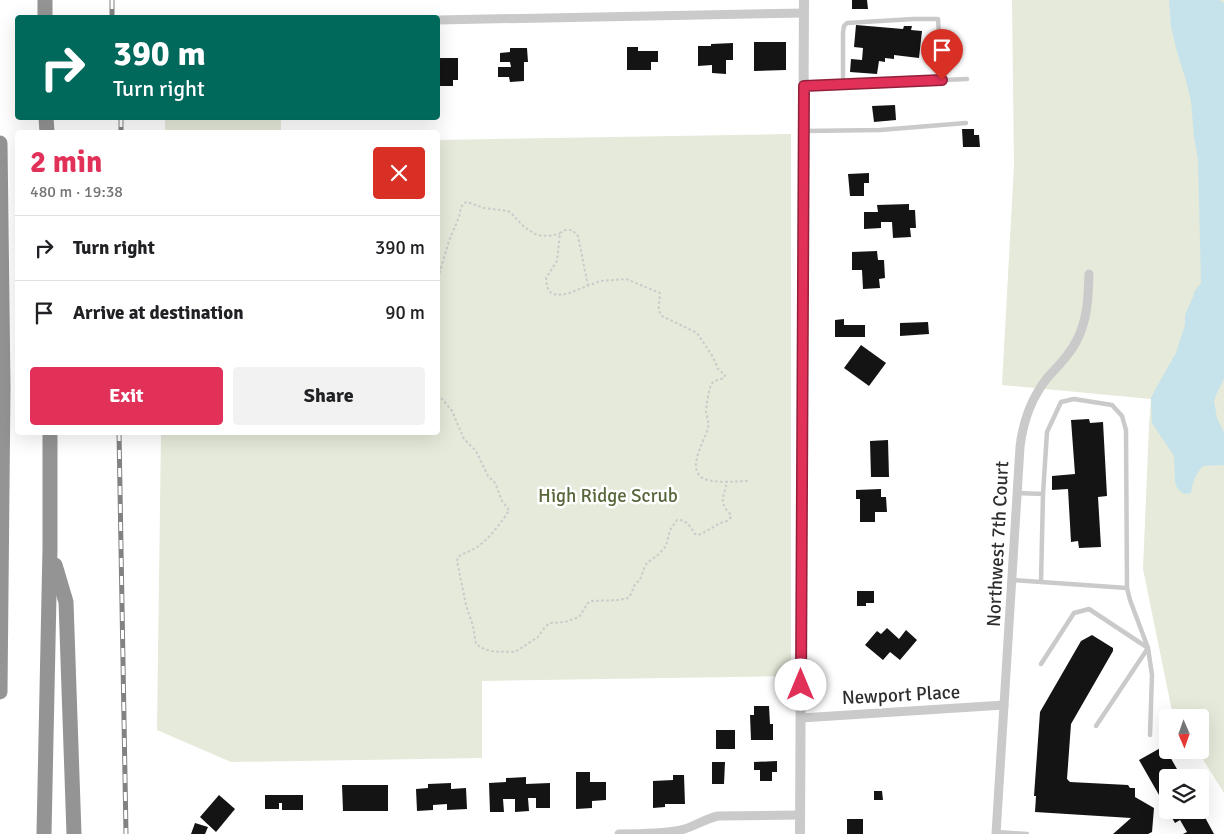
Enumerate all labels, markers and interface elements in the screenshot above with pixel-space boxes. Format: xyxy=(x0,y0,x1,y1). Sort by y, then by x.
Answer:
pin xyxy=(921,29,963,80)
text: 390 m xyxy=(113,32,206,75)
icon: right xyxy=(30,35,95,100)
icon: arrive xyxy=(928,36,956,64)
text: Turn right xyxy=(113,75,205,102)
text: 2 min xyxy=(30,144,102,181)
button: close xyxy=(373,147,425,199)
text: 480 m · 19:38 xyxy=(30,182,123,202)
icon: right xyxy=(30,234,58,262)
text: Turn right xyxy=(73,236,155,260)
text: 390 m xyxy=(375,236,425,260)
icon: arrive xyxy=(30,299,58,327)
text: Arrive at destination xyxy=(73,301,244,325)
text: 90 m xyxy=(385,301,425,325)
button: Exit xyxy=(30,367,223,425)
button: Share xyxy=(233,367,425,425)
street label: Northwest 7th Court xyxy=(982,460,1014,628)
park label: High Ridge Scrub xyxy=(538,484,678,508)
position arrow xyxy=(774,658,826,710)
street label: Newport Place xyxy=(841,680,961,710)
north arrow xyxy=(1159,709,1209,759)
map controls xyxy=(1159,709,1209,819)
button: layers xyxy=(1159,769,1209,819)

